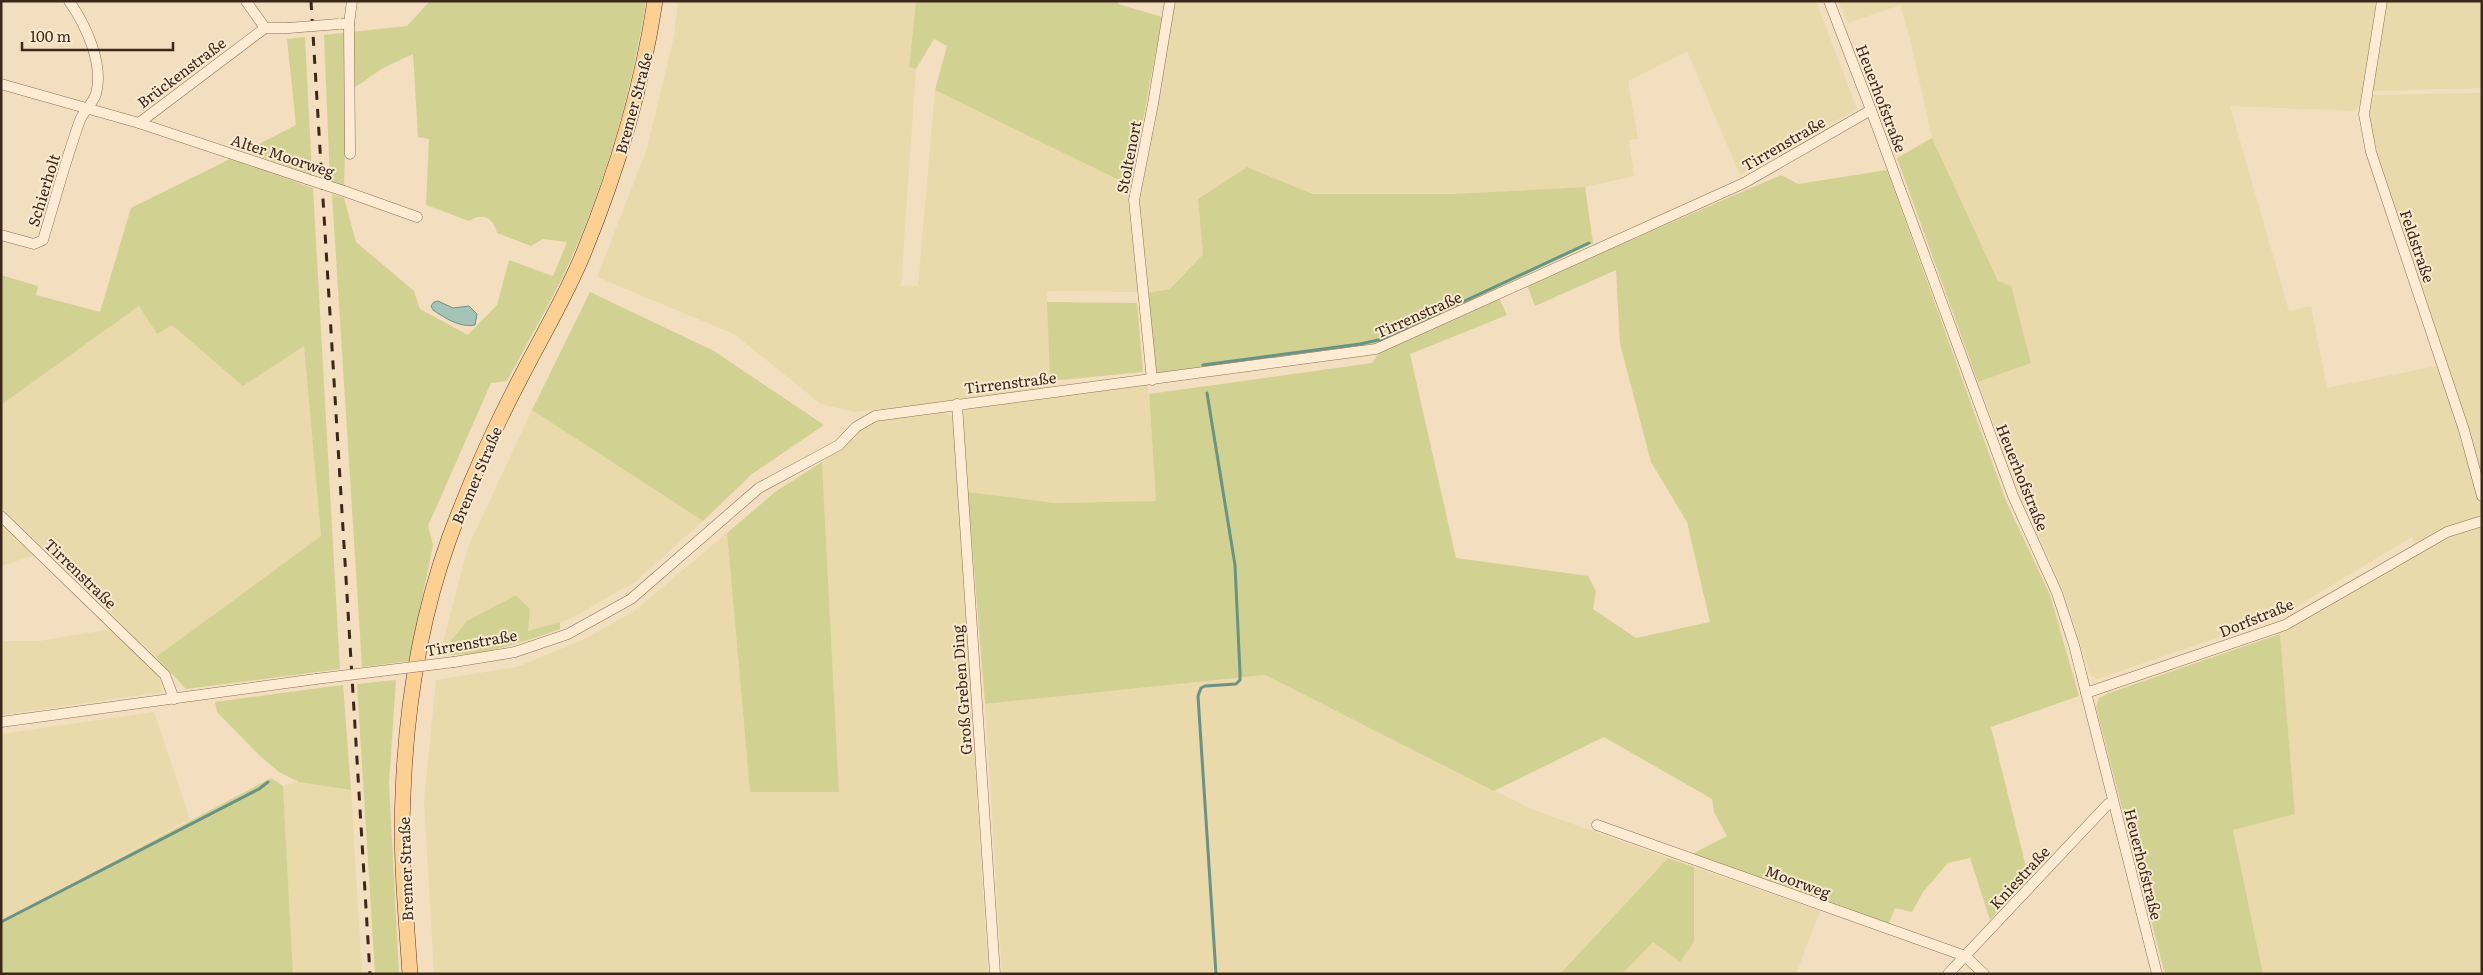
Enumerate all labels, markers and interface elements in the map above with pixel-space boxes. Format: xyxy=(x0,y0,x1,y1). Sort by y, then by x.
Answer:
scale bar xyxy=(22,20,174,52)
text: 100 m xyxy=(30,24,71,47)
street label: Brückenstraße xyxy=(132,31,230,113)
street label: Heuerhofstraße xyxy=(1851,41,1913,155)
street label: Bremer Straße xyxy=(608,49,658,156)
street label: Tirrenstraße xyxy=(1737,110,1829,176)
street label: Stoltenort xyxy=(1110,119,1146,195)
street label: Alter Moorweg xyxy=(228,127,338,183)
street label: Schierholt xyxy=(21,151,65,229)
street label: Feldstraße xyxy=(2395,206,2441,286)
street label: Tirrenstraße xyxy=(1371,285,1465,343)
street label: Tirrenstraße xyxy=(963,365,1058,399)
street label: Heuerhofstraße xyxy=(1991,420,2055,534)
street label: Bremer Straße xyxy=(445,422,507,528)
street label: Tirrenstraße xyxy=(40,532,123,614)
street label: Dorfstraße xyxy=(2215,592,2297,642)
street label: Tirrenstraße xyxy=(423,623,519,661)
street label: Groß Greben Ding xyxy=(945,624,977,756)
street label: Heuerhofstraße xyxy=(2119,806,2169,922)
street label: Bremer Straße xyxy=(392,816,418,922)
street label: Kniestraße xyxy=(1984,840,2055,914)
street label: Moorweg xyxy=(1762,859,1835,904)

